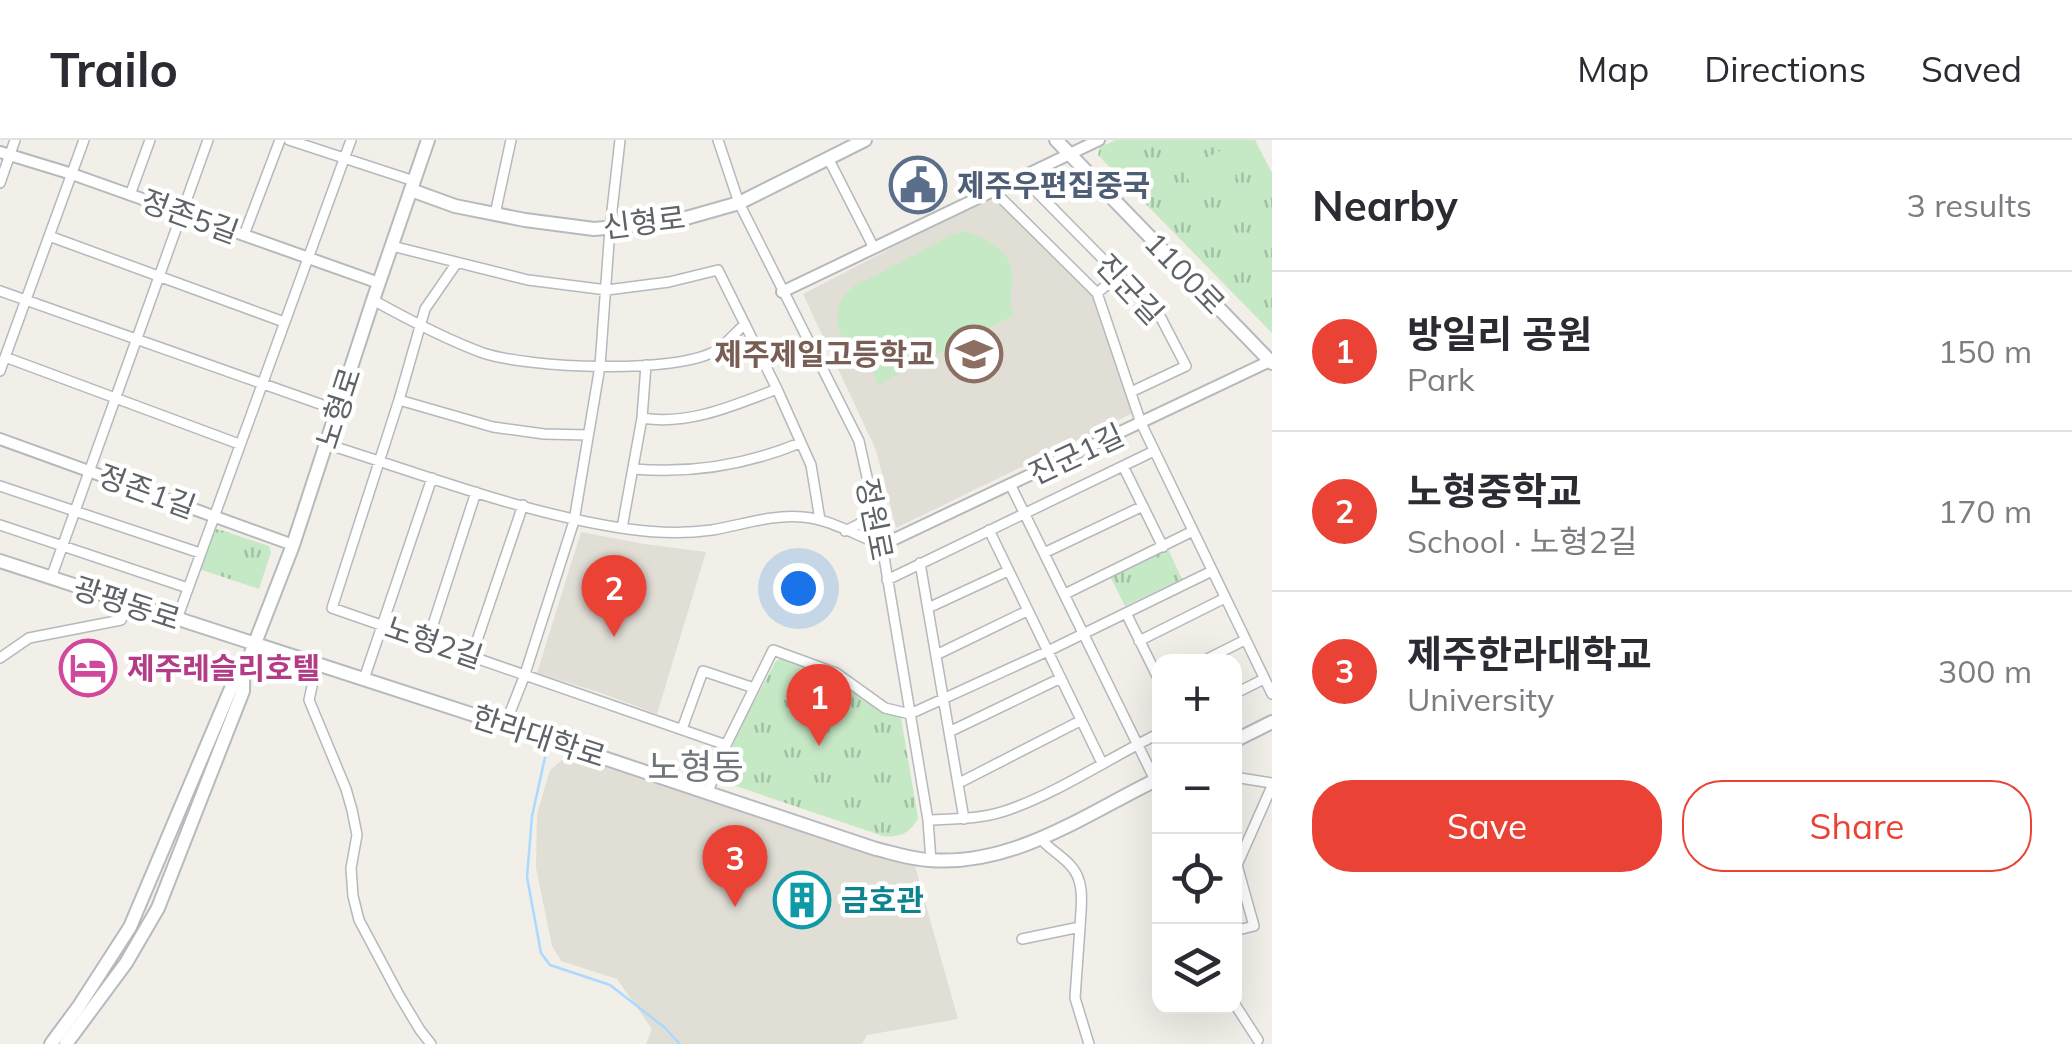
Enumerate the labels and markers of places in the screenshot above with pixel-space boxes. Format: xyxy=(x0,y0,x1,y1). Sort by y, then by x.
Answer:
public building icon: 제주우편집중국 xyxy=(888,155,948,215)
place label: 제주우편집중국 xyxy=(957,166,1150,204)
school or university icon: 제주제일고등학교 xyxy=(944,324,1004,384)
place label: 제주제일고등학교 xyxy=(714,335,935,373)
pin: 2 xyxy=(582,554,646,637)
hotel icon: 제주레슬리호텔 xyxy=(58,638,118,698)
place label: 제주레슬리호텔 xyxy=(127,649,320,687)
pin: 1 xyxy=(786,664,852,746)
pin: 3 xyxy=(702,824,768,907)
building icon: 금호관 xyxy=(772,870,832,930)
place label: 금호관 xyxy=(841,881,924,919)

